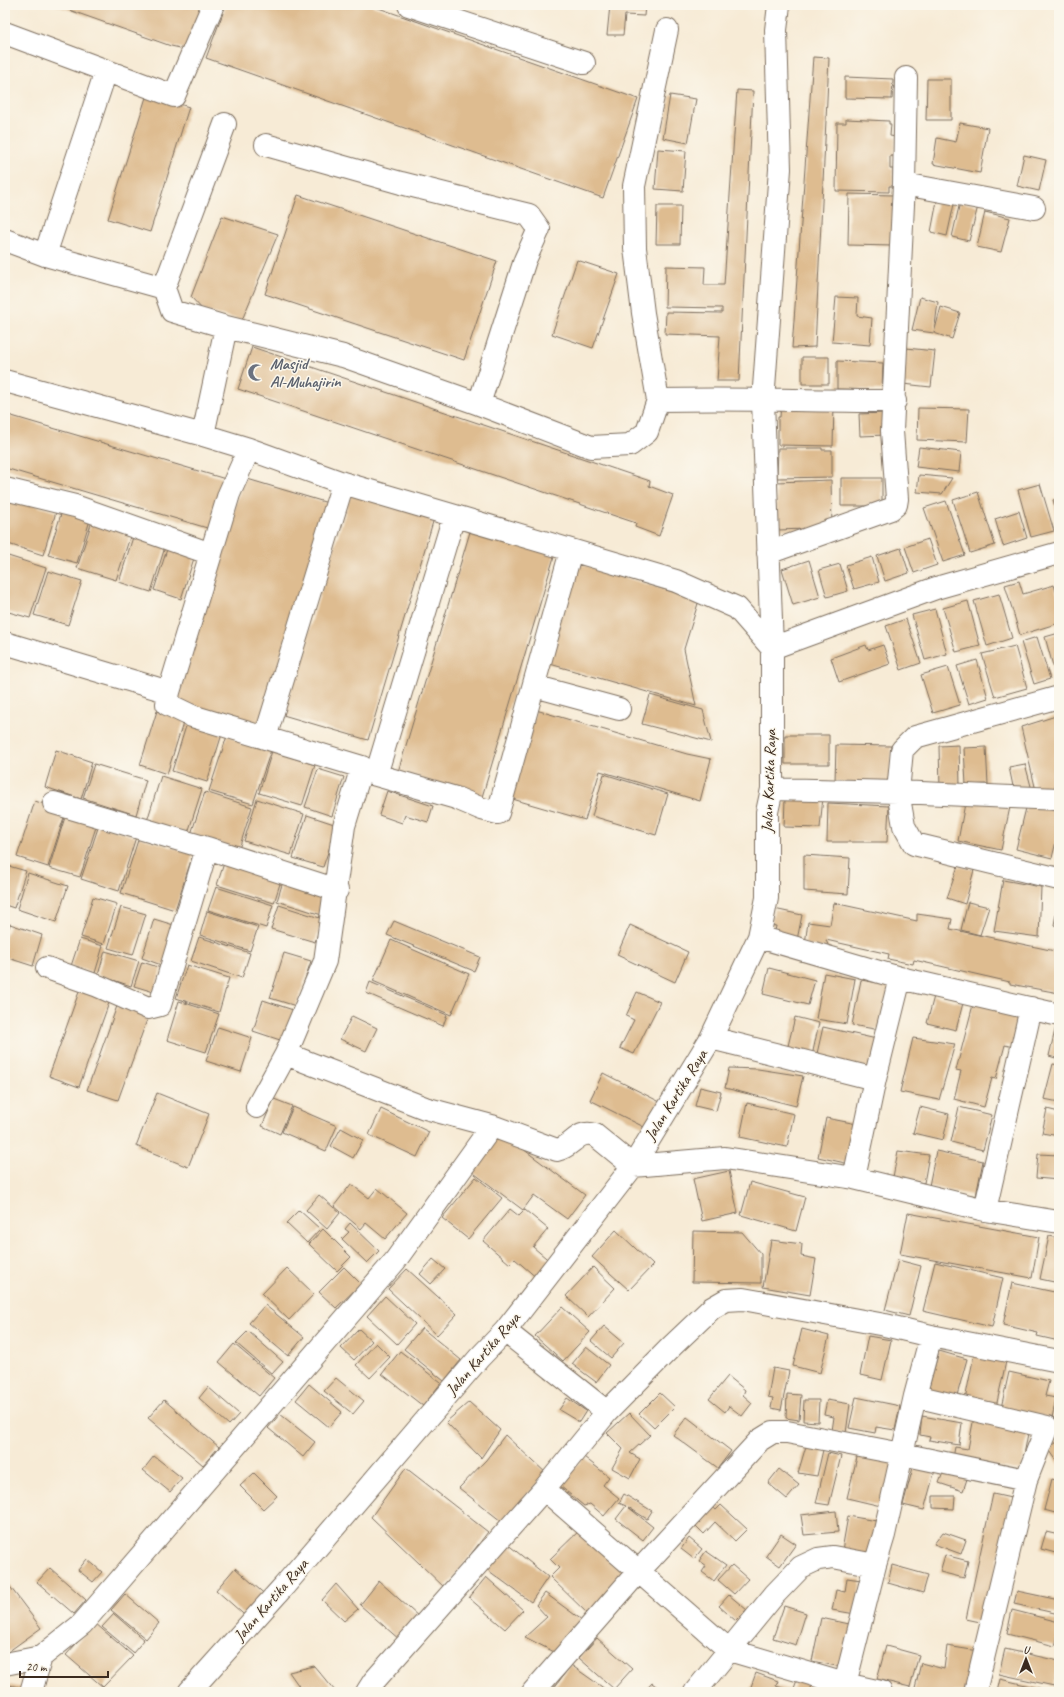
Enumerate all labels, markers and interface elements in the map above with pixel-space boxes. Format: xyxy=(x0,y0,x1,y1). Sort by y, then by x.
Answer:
place label: Masjid Al-Muhajirin xyxy=(270,354,341,392)
mosque icon: Masjid Al-Muhajirin xyxy=(247,363,267,383)
street label: Jalan Kartika Raya xyxy=(757,728,781,834)
street label: Jalan Kartika Raya xyxy=(640,1045,712,1145)
street label: Jalan Kartika Raya xyxy=(441,1308,525,1400)
street label: Jalan Kartika Raya xyxy=(229,1554,313,1646)
north arrow xyxy=(1006,1639,1046,1679)
text: U xyxy=(1023,1642,1031,1656)
scale bar xyxy=(20,1653,108,1679)
text: 20 m xyxy=(26,1659,48,1675)

